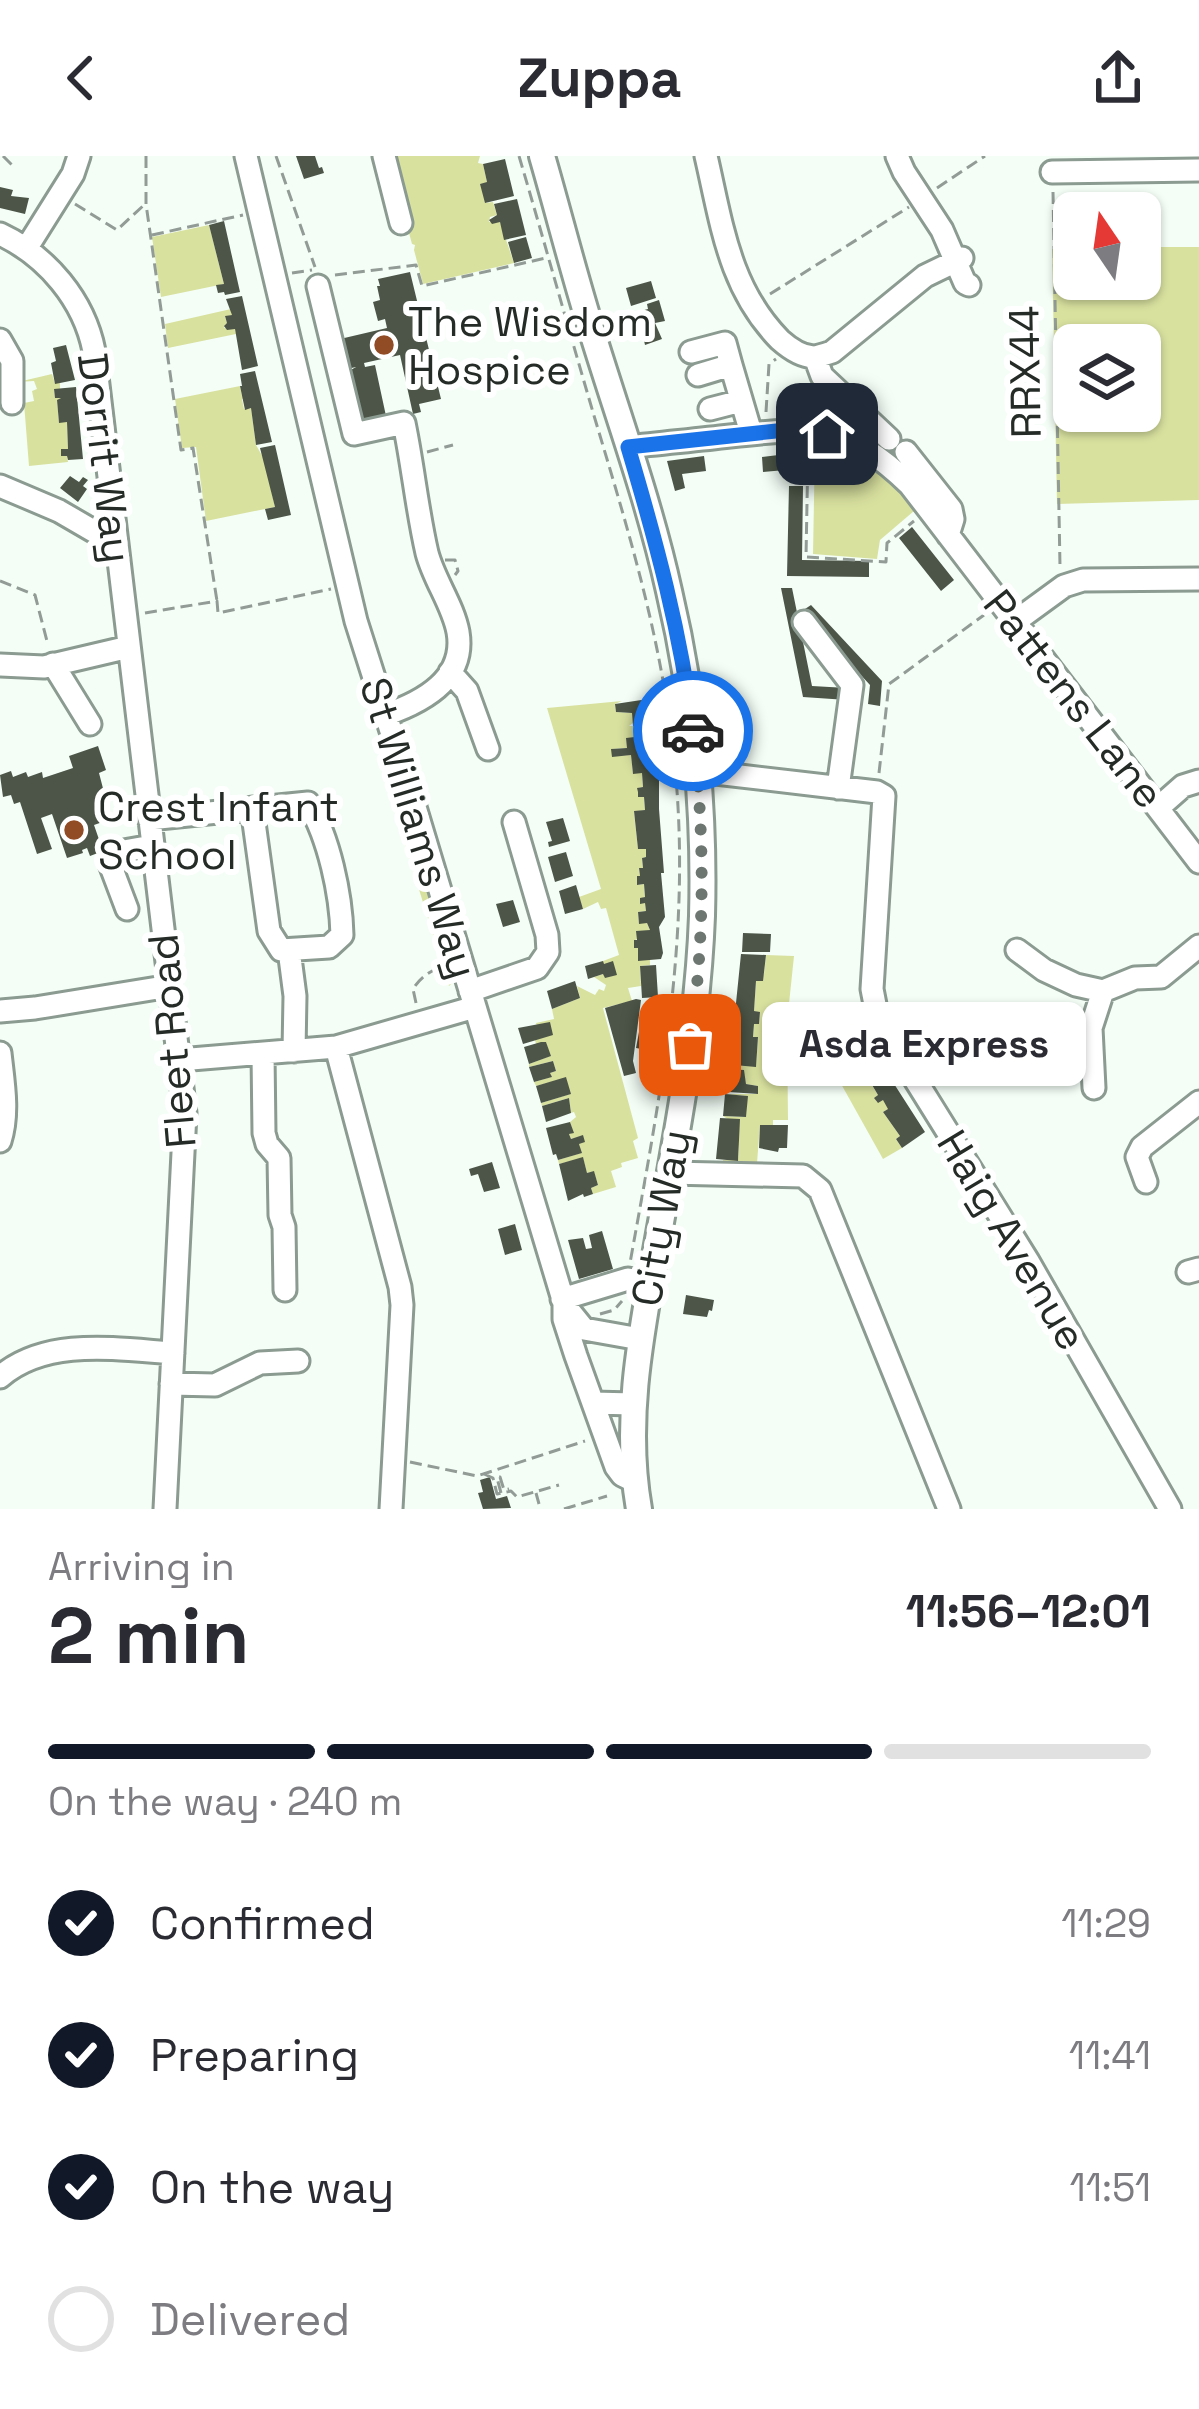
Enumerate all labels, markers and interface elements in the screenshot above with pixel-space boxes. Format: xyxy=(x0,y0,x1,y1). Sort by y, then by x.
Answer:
text: Zuppa xyxy=(517,44,682,113)
icon: back xyxy=(48,45,114,111)
icon: share xyxy=(1085,45,1151,111)
north arrow xyxy=(1053,192,1161,300)
map controls xyxy=(1053,192,1161,432)
place label: The Wisdom Hospice xyxy=(408,295,652,396)
street label: RRX44 xyxy=(997,305,1053,439)
button: layers xyxy=(1053,324,1161,432)
marker: The Wisdom Hospice xyxy=(371,332,397,358)
street label: Dorrit Way xyxy=(66,350,144,566)
pin xyxy=(776,383,878,485)
icon: home xyxy=(794,401,860,467)
street label: Pattens Lane xyxy=(972,579,1176,819)
street label: St Williams Way xyxy=(348,671,490,985)
courier xyxy=(633,671,753,791)
icon: car xyxy=(660,698,726,764)
place label: Crest Infant School xyxy=(98,780,339,881)
marker: Crest Infant School xyxy=(61,817,87,843)
street label: Fleet Road xyxy=(136,932,208,1150)
pin xyxy=(639,994,741,1096)
callout: Asda Express xyxy=(762,1003,1086,1087)
icon: bag xyxy=(657,1012,723,1078)
text: Asda Express xyxy=(799,1019,1049,1068)
street label: Haig Avenue xyxy=(926,1120,1098,1360)
street label: City Way xyxy=(619,1126,703,1310)
text: Arriving in xyxy=(48,1542,235,1591)
text: 11:56–12:01 xyxy=(906,1583,1151,1640)
text: 2 min xyxy=(48,1586,250,1686)
text: On the way · 240 m xyxy=(48,1777,402,1826)
icon: check xyxy=(48,1890,114,1956)
text: Confirmed xyxy=(150,1895,375,1952)
text: 11:29 xyxy=(1061,1899,1151,1948)
icon: check xyxy=(48,2022,114,2088)
text: Preparing xyxy=(150,2027,359,2084)
text: 11:41 xyxy=(1069,2031,1151,2080)
icon: check xyxy=(48,2154,114,2220)
text: On the way xyxy=(150,2159,394,2216)
text: 11:51 xyxy=(1069,2163,1151,2212)
text: Delivered xyxy=(150,2291,350,2348)

